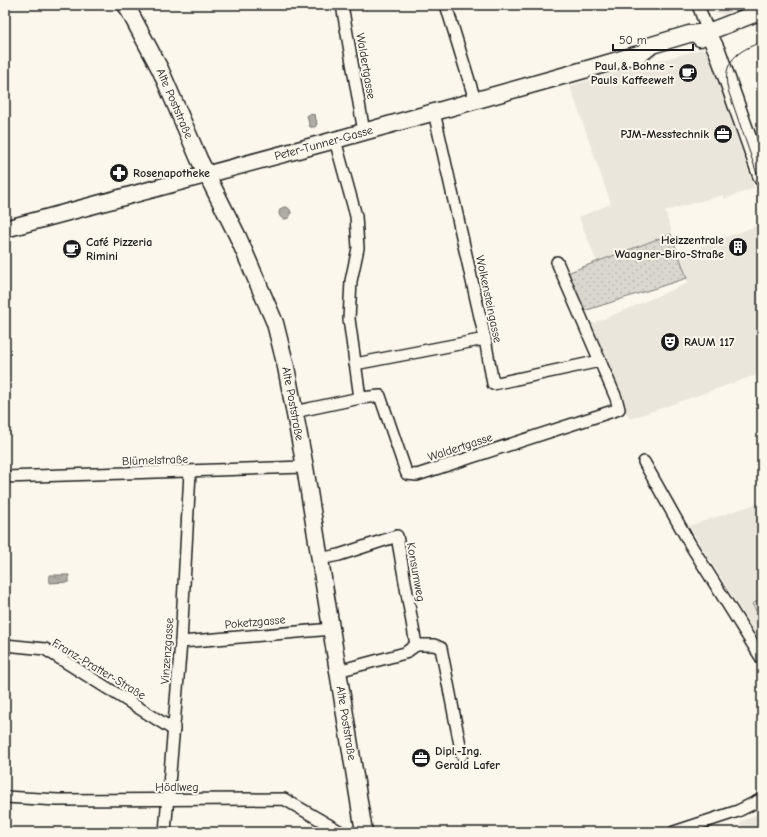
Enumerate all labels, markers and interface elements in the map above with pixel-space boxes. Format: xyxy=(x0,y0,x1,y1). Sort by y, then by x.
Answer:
scale bar xyxy=(613,26,693,52)
street label: Waldertgasse xyxy=(353,32,379,100)
text: 50 m xyxy=(619,33,647,47)
place label: Paul & Bohne - Pauls Kaffeewelt xyxy=(591,59,675,87)
cafe icon: Paul & Bohne - Pauls Kaffeewelt xyxy=(677,62,699,84)
street label: Alte Poststraße xyxy=(154,66,196,141)
street label: Peter-Tunner-Gasse xyxy=(273,123,374,163)
office icon: PJM-Messtechnik xyxy=(712,123,734,145)
place label: PJM-Messtechnik xyxy=(620,127,709,141)
pharmacy icon: Rosenapotheke xyxy=(108,162,130,184)
place label: Rosenapotheke xyxy=(133,166,210,180)
place label: Heizzentrale Waagner-Biro-Straße xyxy=(615,233,724,261)
place label: Café Pizzeria Rimini xyxy=(86,235,152,263)
building icon: Heizzentrale Waagner-Biro-Straße xyxy=(727,236,749,258)
cafe icon: Café Pizzeria Rimini xyxy=(61,238,83,260)
street label: Wolkensteingasse xyxy=(473,254,505,344)
theatre icon: RAUM 117 xyxy=(659,331,681,353)
place label: RAUM 117 xyxy=(684,335,735,349)
street label: Alte Poststraße xyxy=(279,365,307,442)
street label: Waldertgasse xyxy=(426,430,494,464)
street label: Blümelstraße xyxy=(122,452,188,468)
street label: Konsumweg xyxy=(404,541,428,603)
street label: Poketzgasse xyxy=(224,612,286,632)
street label: Vinzenzgasse xyxy=(158,617,176,685)
street label: Franz-Pratter-Straße xyxy=(50,636,148,702)
street label: Alte Poststraße xyxy=(333,685,359,761)
place label: Dipl.-Ing. Gerald Lafer xyxy=(435,744,500,772)
office icon: Dipl.-Ing. Gerald Lafer xyxy=(410,747,432,769)
street label: Hödlweg xyxy=(155,780,199,794)

